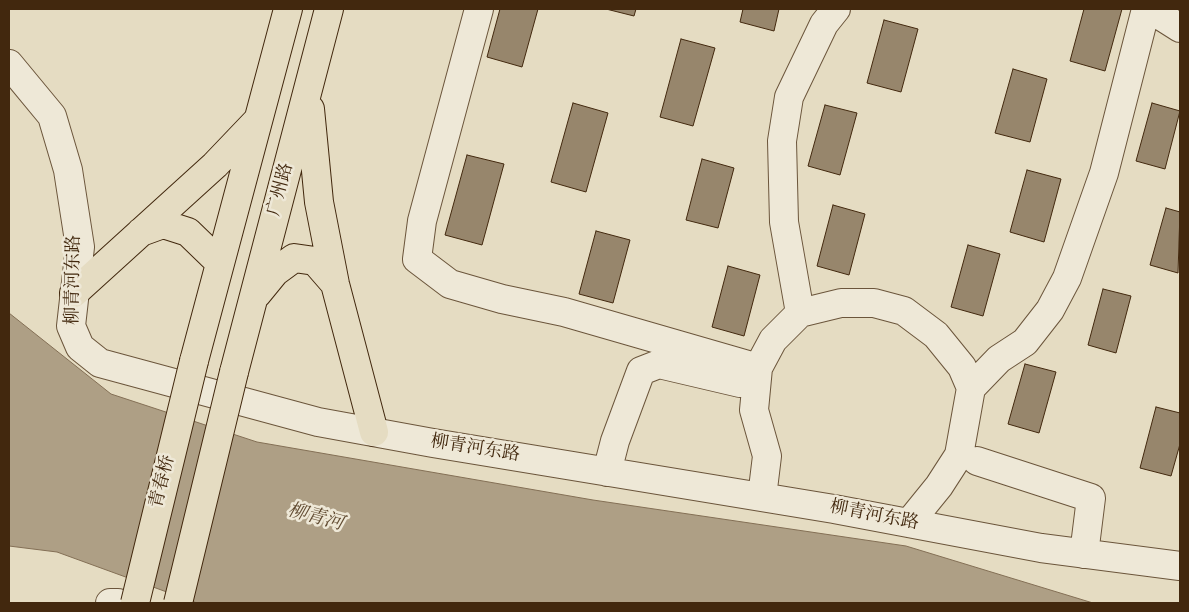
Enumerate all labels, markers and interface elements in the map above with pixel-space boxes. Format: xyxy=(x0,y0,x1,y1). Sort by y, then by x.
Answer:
street label: 广州路 xyxy=(265,161,299,219)
street label: 柳青河东路 xyxy=(63,235,87,325)
street label: 柳青河东路 xyxy=(429,432,521,468)
street label: 青春桥 xyxy=(147,453,181,511)
street label: 柳青河东路 xyxy=(828,498,920,536)
water label: 柳青河 xyxy=(285,501,345,537)

